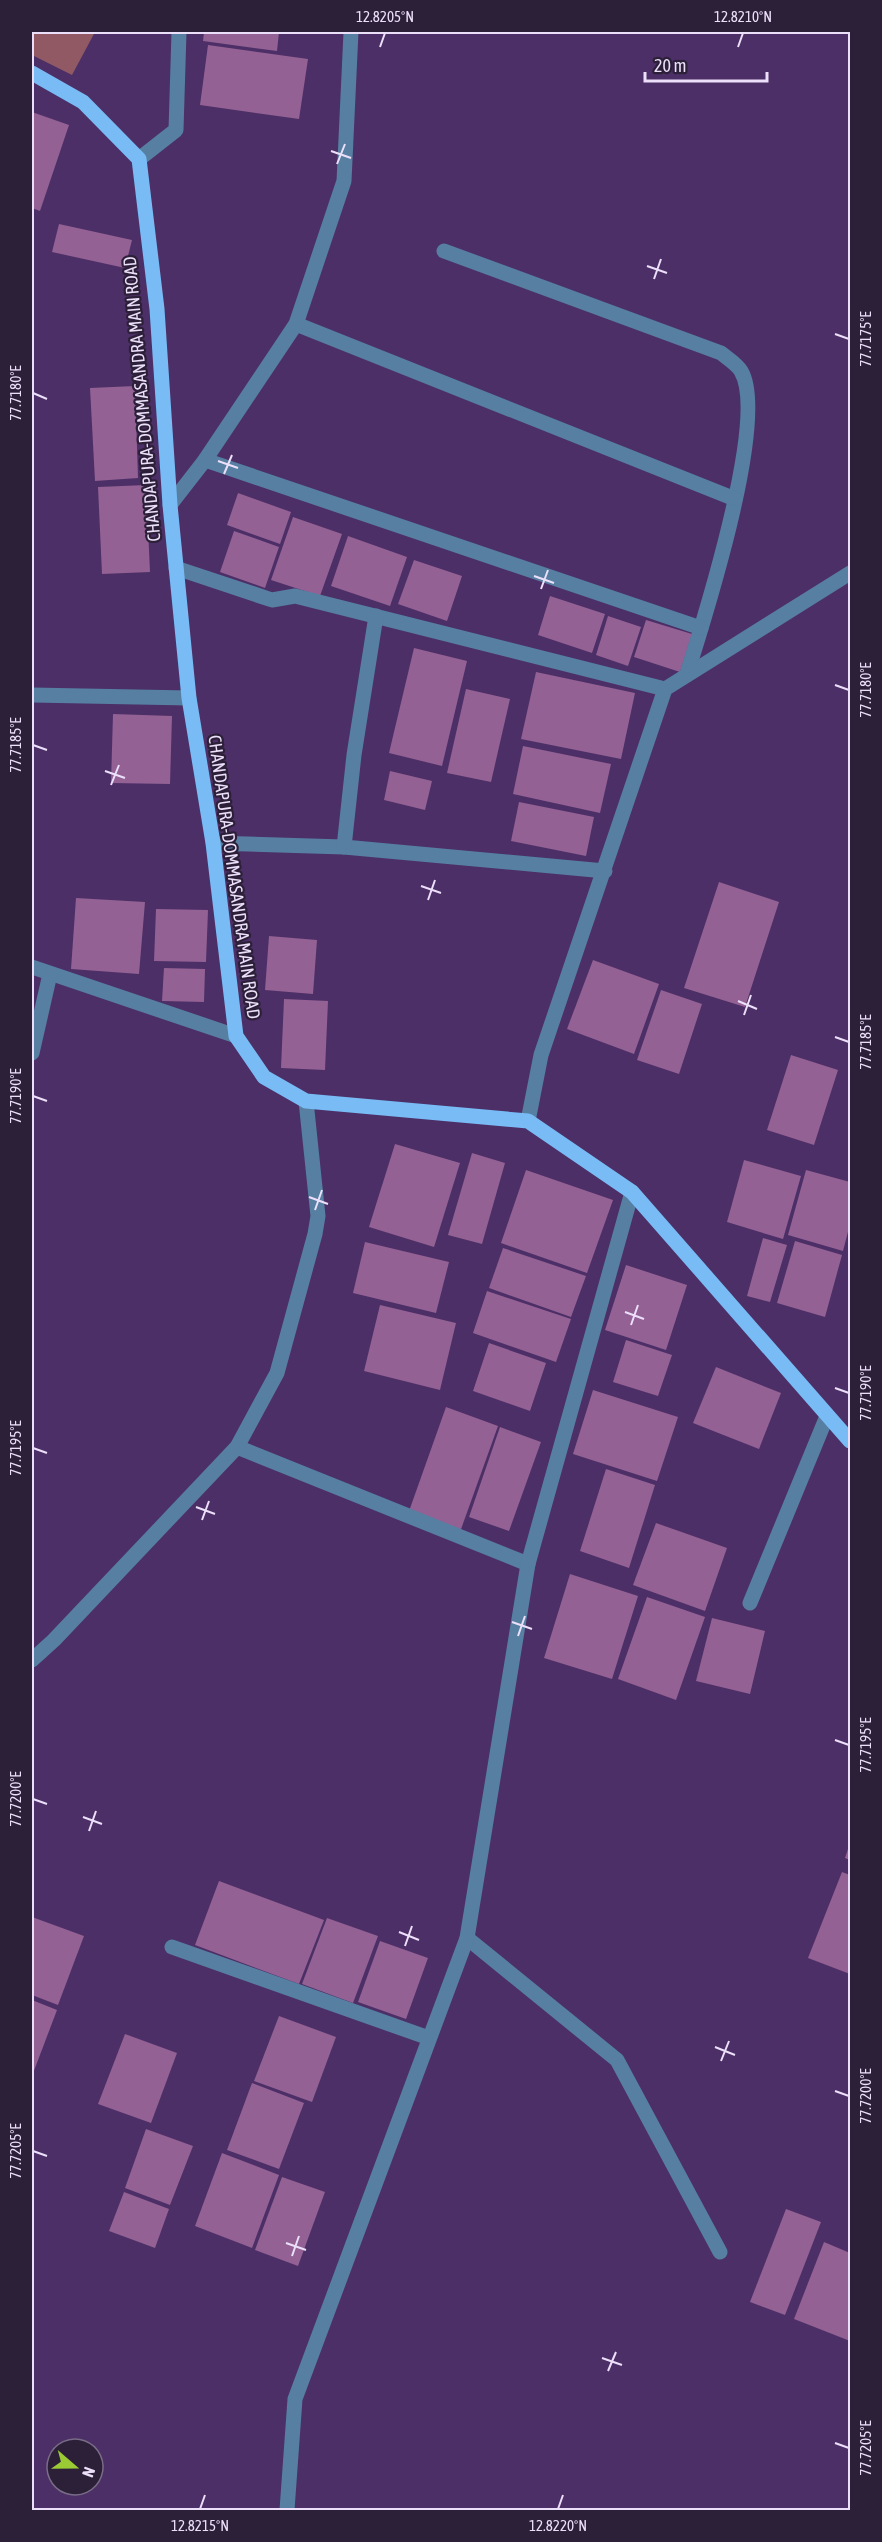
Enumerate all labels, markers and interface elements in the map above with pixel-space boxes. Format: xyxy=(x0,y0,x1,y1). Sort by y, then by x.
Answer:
text: 12.8205°N xyxy=(356,8,414,25)
text: 12.8210°N xyxy=(714,8,772,25)
scale bar xyxy=(645,45,766,83)
text: 20 m xyxy=(654,55,686,76)
street label: CHANDAPURA-DOMMASANDRA MAIN ROAD xyxy=(119,256,164,543)
text: 77.7175°E xyxy=(857,311,874,367)
text: 77.7180°E xyxy=(7,365,24,421)
text: 77.7180°E xyxy=(857,662,874,718)
text: 77.7185°E xyxy=(7,717,24,773)
street label: CHANDAPURA-DOMMASANDRA MAIN ROAD xyxy=(204,734,265,1020)
text: 77.7185°E xyxy=(857,1014,874,1070)
text: 77.7190°E xyxy=(7,1068,24,1124)
text: 77.7190°E xyxy=(857,1365,874,1421)
text: 77.7195°E xyxy=(7,1420,24,1476)
text: 77.7195°E xyxy=(857,1717,874,1773)
text: 77.7200°E xyxy=(7,1771,24,1827)
text: 77.7200°E xyxy=(857,2068,874,2124)
text: 77.7205°E xyxy=(7,2123,24,2179)
text: 77.7205°E xyxy=(857,2420,874,2476)
north arrow xyxy=(45,2437,105,2497)
text: N xyxy=(79,2465,99,2480)
text: 12.8215°N xyxy=(171,2517,229,2534)
text: 12.8220°N xyxy=(529,2517,587,2534)

